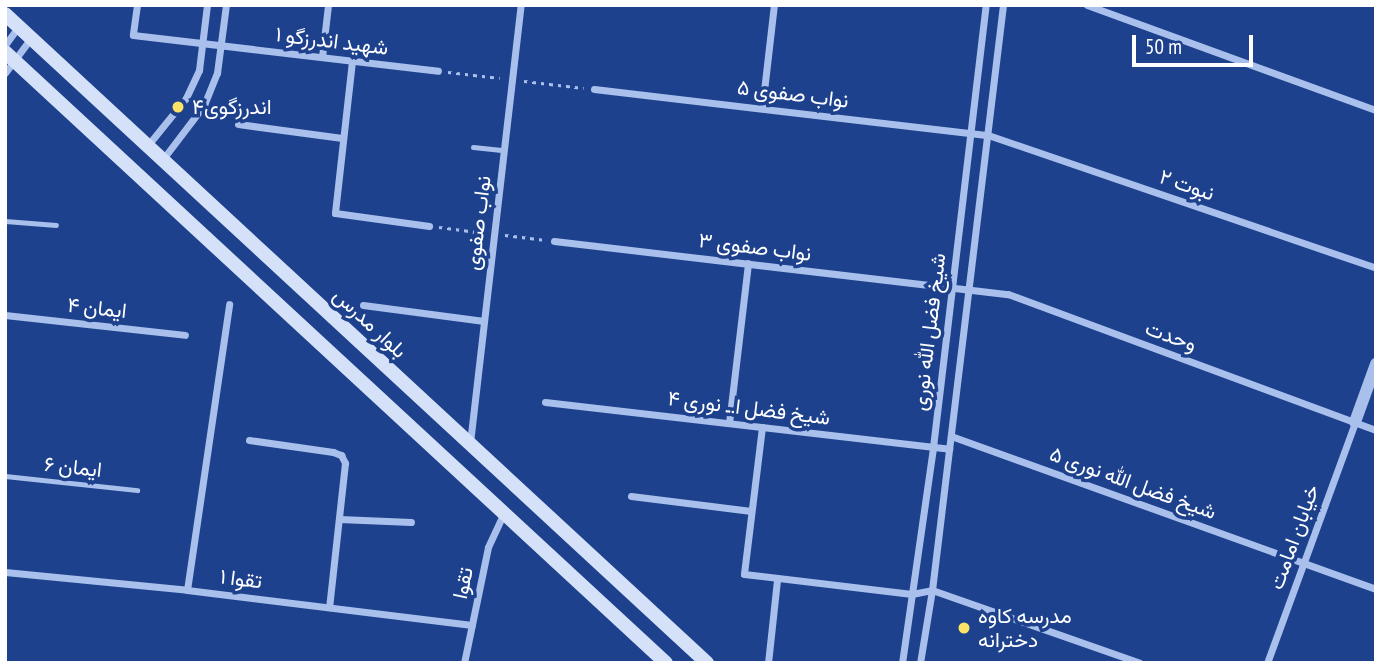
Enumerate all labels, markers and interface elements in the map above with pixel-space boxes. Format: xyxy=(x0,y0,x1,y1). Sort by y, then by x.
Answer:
scale bar xyxy=(1136,21,1257,65)
street label: شهید اندرزگو ۱ xyxy=(274,22,390,60)
text: 50 m xyxy=(1145,33,1182,60)
street label: نواب صفوی ۵ xyxy=(736,75,850,113)
place label: اندرزگوی۴ xyxy=(192,94,272,120)
marker: اندرزگوی۴ xyxy=(170,99,186,115)
street label: نبوت ۲ xyxy=(1156,164,1218,206)
street label: نواب صفوی xyxy=(460,174,496,272)
street label: نواب صفوی ۳ xyxy=(697,228,813,266)
street label: شیخ فضل الله نوری xyxy=(907,252,951,412)
street label: بلوار مدرس xyxy=(328,283,412,363)
street label: ایمان ۴ xyxy=(66,292,128,324)
street label: وحدت xyxy=(1142,315,1200,357)
street label: شیخ فضل ا... نوری ۴ xyxy=(666,385,832,431)
street label: شیخ فضل‌ الله نوری ۵ xyxy=(1046,441,1220,525)
street label: ایمان ۶ xyxy=(43,451,103,483)
street label: خیابان امامت xyxy=(1263,481,1325,593)
street label: تقوا ۱ xyxy=(219,564,263,594)
street label: تقوا xyxy=(447,565,479,601)
place label: مدرسه کاوه دخترانه xyxy=(978,603,1072,653)
marker: مدرسه کاوه دخترانه xyxy=(956,620,972,636)

